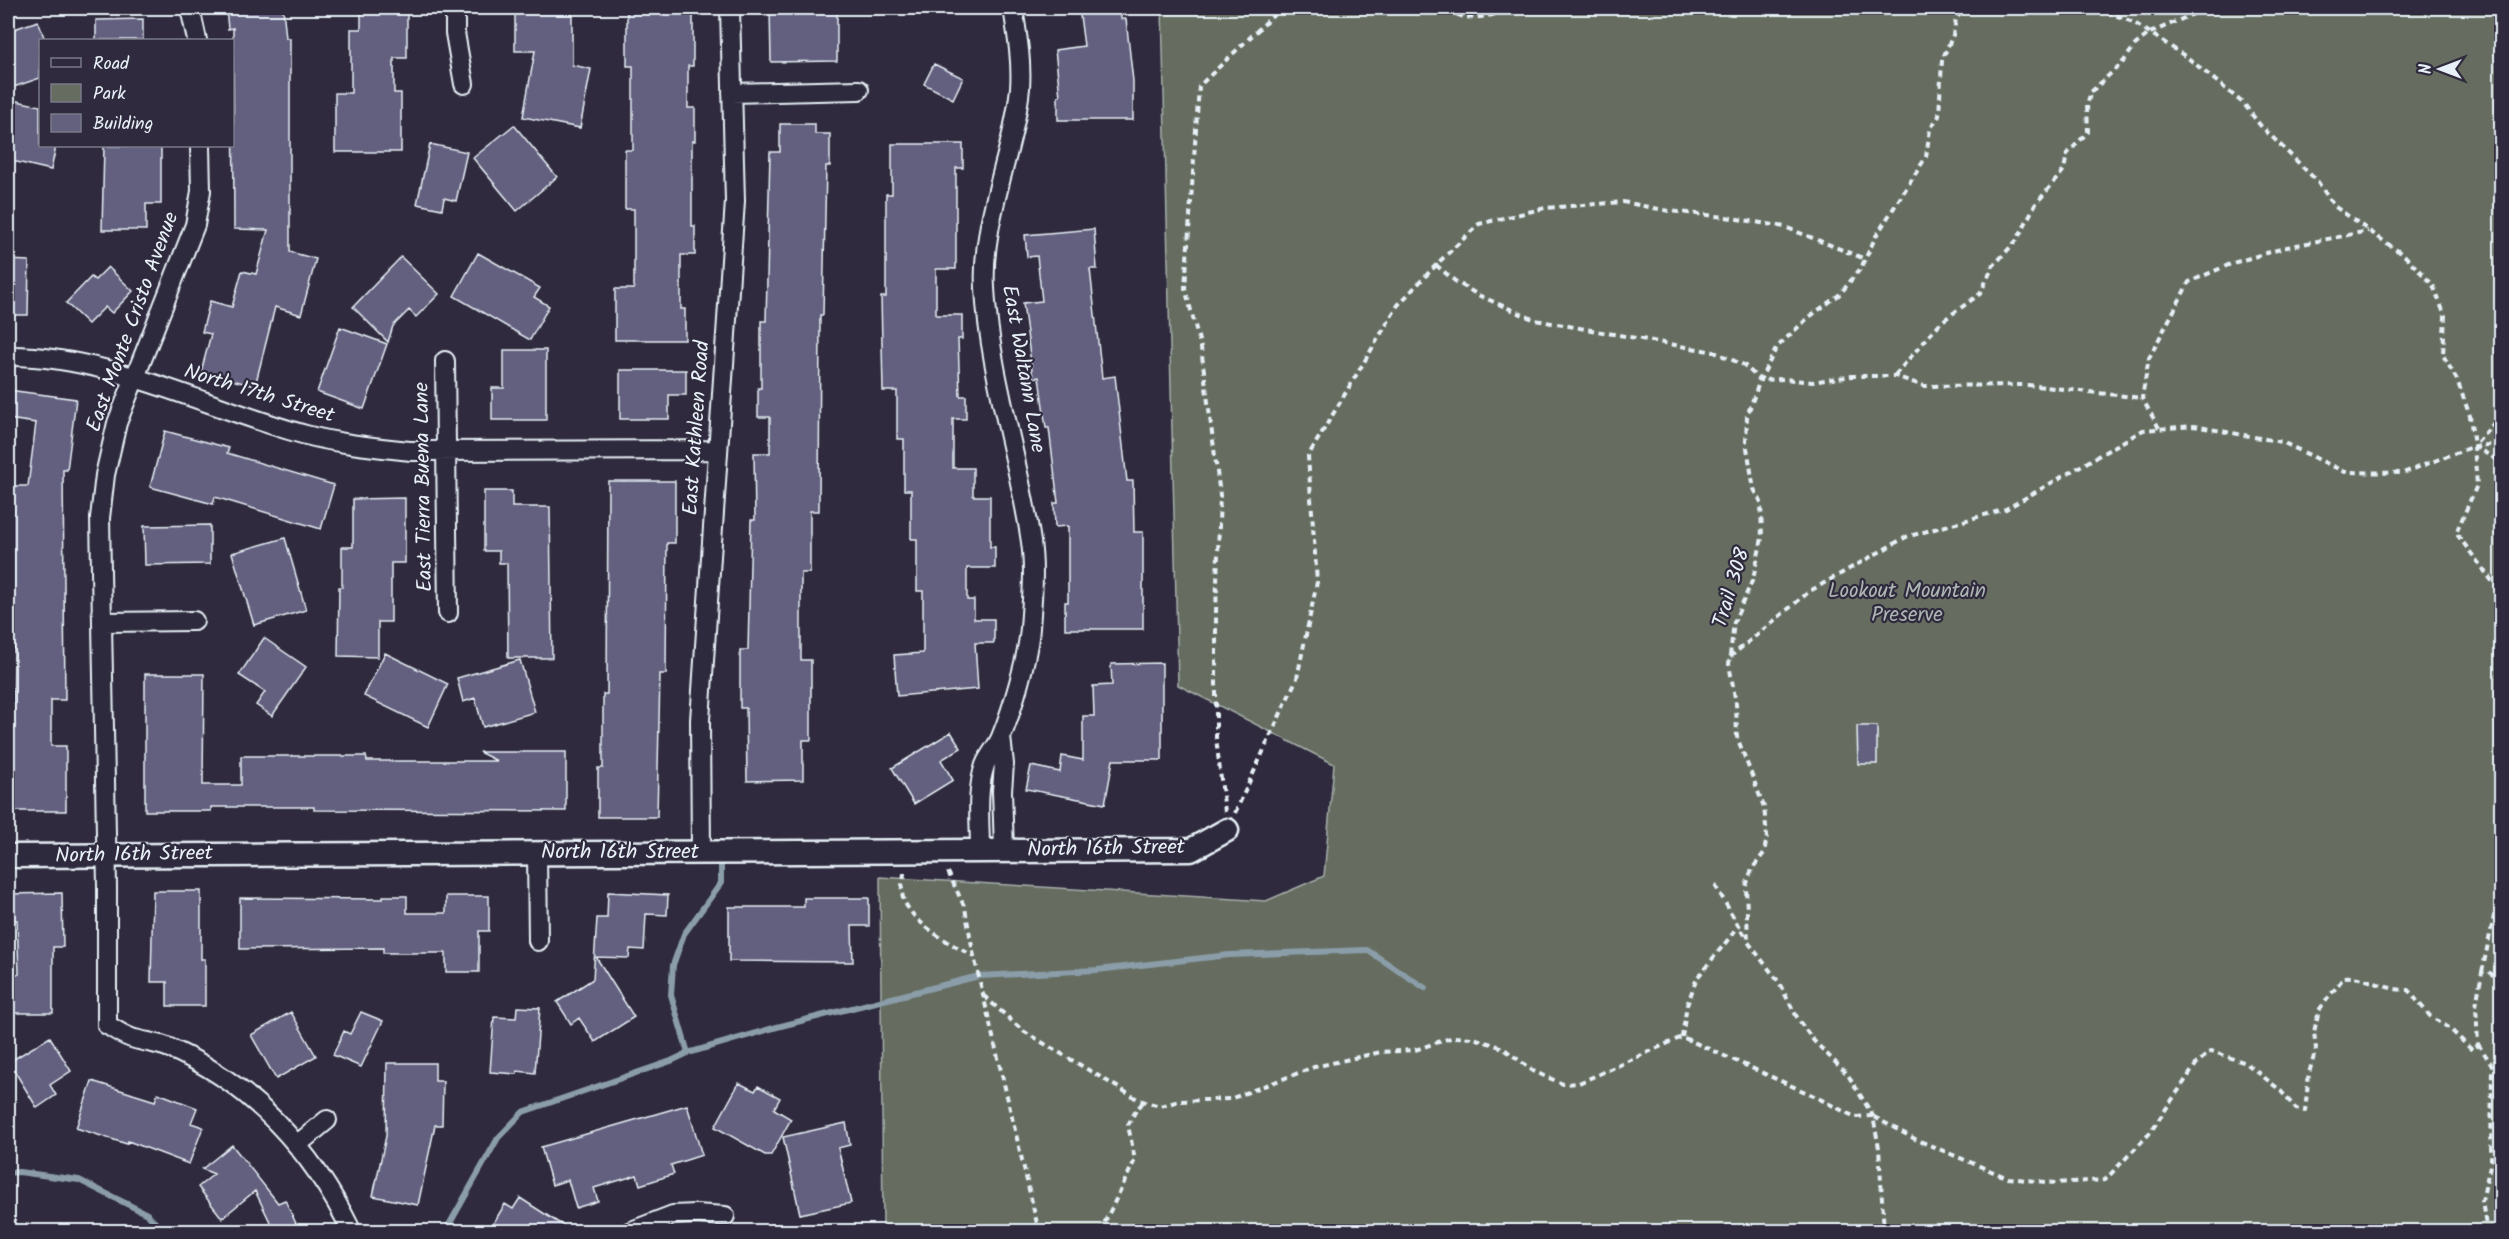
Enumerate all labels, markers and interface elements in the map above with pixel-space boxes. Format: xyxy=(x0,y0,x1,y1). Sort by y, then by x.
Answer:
legend xyxy=(39,39,234,147)
north arrow xyxy=(2410,39,2470,99)
text: Road xyxy=(93,50,130,79)
text: N xyxy=(2414,64,2439,74)
text: Park xyxy=(93,80,126,109)
text: Building xyxy=(93,110,153,139)
street label: East Monte Cristo Avenue xyxy=(78,207,188,437)
street label: East Waltann Lane xyxy=(992,283,1054,456)
street label: East Kathleen Road xyxy=(674,339,720,516)
street label: North 17th Street xyxy=(180,355,339,433)
street label: East Tierra Buena Lane xyxy=(406,381,442,592)
street label: Trail 308 xyxy=(1704,544,1760,632)
park label: Lookout Mountain Preserve xyxy=(1828,575,1986,632)
street label: North 16th Street xyxy=(1027,831,1186,867)
street label: North 16th Street xyxy=(541,836,700,869)
street label: North 16th Street xyxy=(55,837,214,873)

